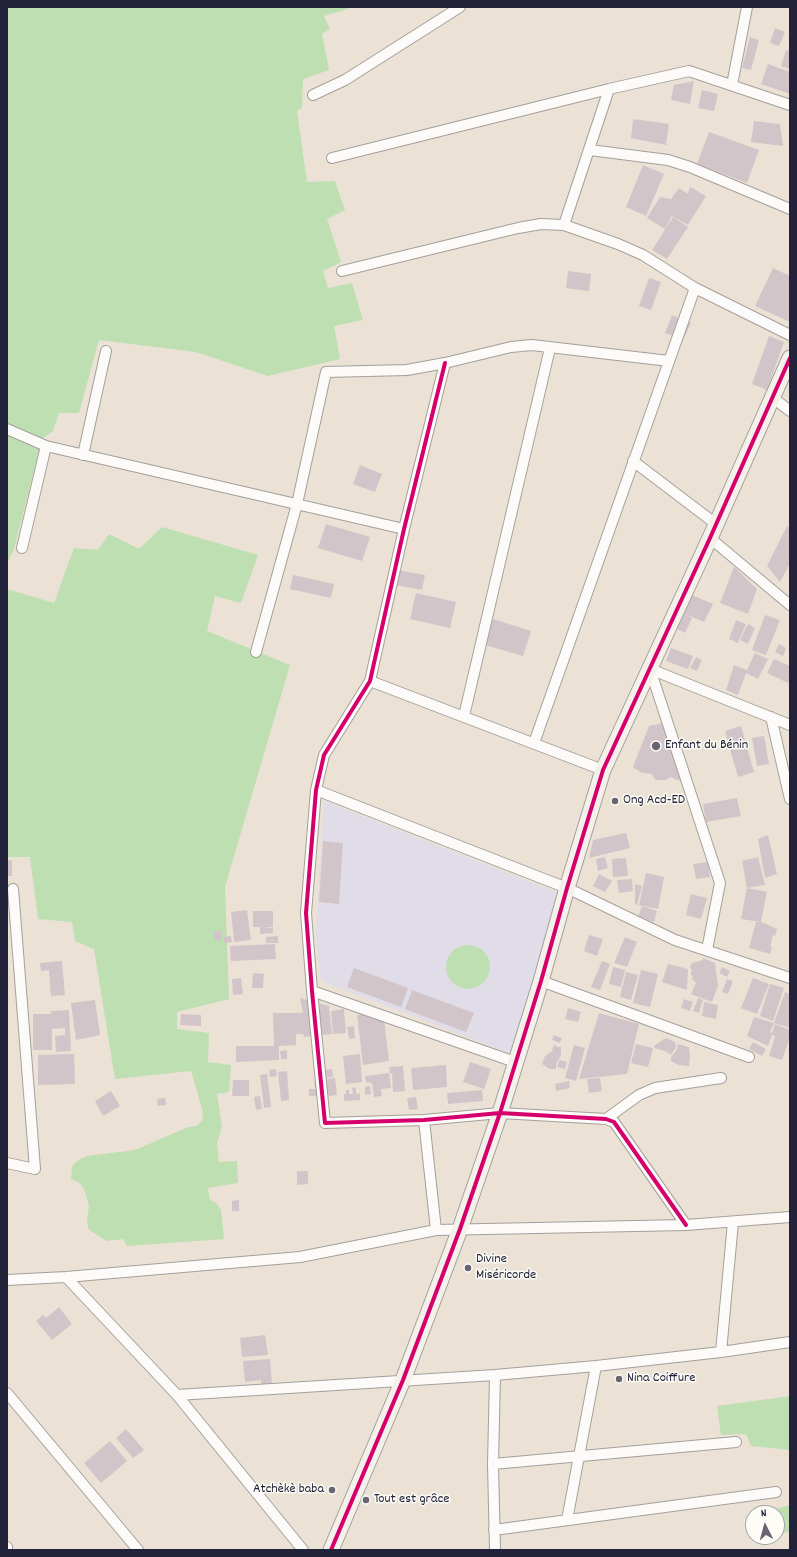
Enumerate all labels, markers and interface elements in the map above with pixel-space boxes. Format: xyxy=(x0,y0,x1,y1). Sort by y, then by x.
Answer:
place label: Enfant du Bénin xyxy=(665,738,748,754)
marker: Enfant du Bénin xyxy=(650,740,662,752)
place label: Ong Acd-ED xyxy=(623,793,685,809)
marker: Ong Acd-ED xyxy=(610,796,620,806)
place label: Divine Miséricorde xyxy=(476,1252,536,1284)
marker: Divine Miséricorde xyxy=(463,1263,473,1273)
place label: Nina Coiffure xyxy=(627,1371,695,1387)
marker: Nina Coiffure xyxy=(614,1374,624,1384)
place label: Atchèkè baba xyxy=(253,1482,324,1498)
marker: Atchèkè baba xyxy=(327,1485,337,1495)
place label: Tout est grâce xyxy=(374,1492,450,1508)
marker: Tout est grâce xyxy=(361,1495,371,1505)
north arrow xyxy=(745,1505,785,1545)
text: N xyxy=(760,1506,767,1522)

